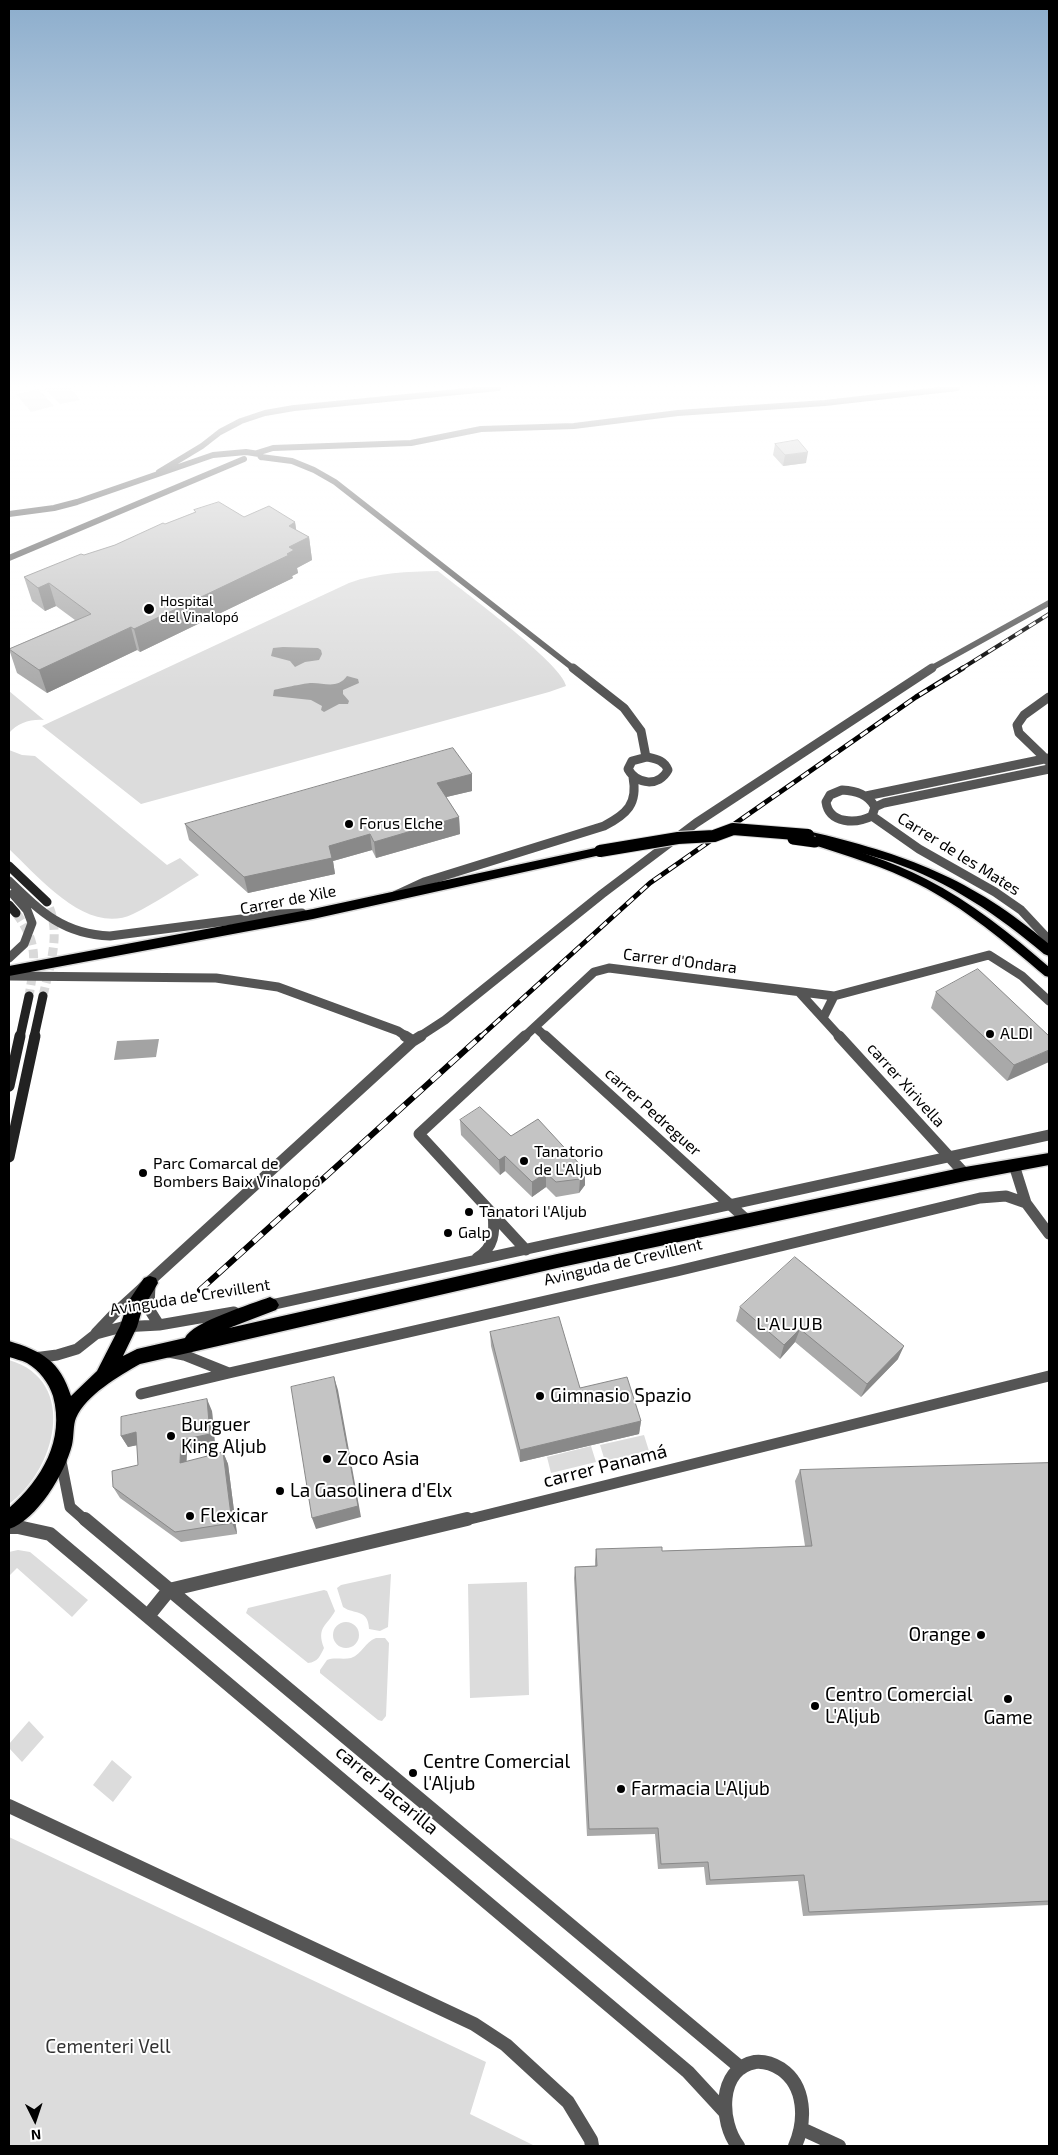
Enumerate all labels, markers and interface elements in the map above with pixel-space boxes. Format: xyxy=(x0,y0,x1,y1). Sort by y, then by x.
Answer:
place label: Hospital del Vinalopó xyxy=(160,593,239,626)
marker: Hospital del Vinalopó xyxy=(142,602,156,616)
street label: Carrer de les Mates xyxy=(894,808,1024,900)
place label: Forus Elche xyxy=(359,814,443,834)
marker: Forus Elche xyxy=(343,818,355,830)
street label: Carrer de Xile xyxy=(238,881,338,919)
street label: Carrer d'Ondara xyxy=(622,944,738,978)
place label: ALDI xyxy=(1000,1024,1033,1044)
marker: ALDI xyxy=(984,1028,996,1040)
street label: carrer Xirivella xyxy=(863,1039,949,1131)
street label: carrer Pedreguer xyxy=(601,1064,705,1160)
place label: Tanatorio de L'Aljub xyxy=(534,1142,603,1180)
place label: Parc Comarcal de Bombers Baix Vinalopó xyxy=(153,1154,321,1192)
marker: Tanatorio de L'Aljub xyxy=(518,1155,530,1167)
marker: Parc Comarcal de Bombers Baix Vinalopó xyxy=(137,1167,149,1179)
place label: Tanatori l'Aljub xyxy=(479,1202,587,1222)
marker: Tanatori l'Aljub xyxy=(463,1206,475,1218)
place label: Galp xyxy=(458,1223,491,1243)
marker: Galp xyxy=(442,1227,454,1239)
street label: Avinguda de Crevillent xyxy=(542,1234,704,1290)
street label: Avinguda de Crevillent xyxy=(108,1275,272,1319)
district label: L'ALJUB xyxy=(755,1313,825,1335)
place label: Gimnasio Spazio xyxy=(550,1385,691,1407)
marker: Gimnasio Spazio xyxy=(534,1390,546,1402)
place label: Burguer King Aljub xyxy=(181,1414,267,1458)
marker: Burguer King Aljub xyxy=(165,1430,177,1442)
street label: carrer Panamá xyxy=(541,1440,669,1492)
place label: Zoco Asia xyxy=(337,1448,419,1470)
marker: Zoco Asia xyxy=(321,1453,333,1465)
place label: La Gasolinera d'Elx xyxy=(290,1480,452,1502)
marker: La Gasolinera d'Elx xyxy=(274,1485,286,1497)
place label: Flexicar xyxy=(200,1505,268,1527)
marker: Flexicar xyxy=(184,1510,196,1522)
place label: Orange xyxy=(908,1624,971,1646)
marker: Orange xyxy=(975,1629,987,1641)
place label: Centro Comercial L'Aljub xyxy=(825,1684,973,1728)
marker: Game xyxy=(1002,1693,1014,1705)
marker: Centro Comercial L'Aljub xyxy=(809,1700,821,1712)
place label: Game xyxy=(983,1707,1033,1729)
street label: carrer Jacarilla xyxy=(331,1740,443,1840)
place label: Centre Comercial l'Aljub xyxy=(423,1751,570,1795)
marker: Centre Comercial l'Aljub xyxy=(407,1767,419,1779)
place label: Farmacia L'Aljub xyxy=(631,1778,770,1800)
marker: Farmacia L'Aljub xyxy=(615,1783,627,1795)
park label: Cementeri Vell xyxy=(45,2036,171,2058)
north arrow xyxy=(10,2095,60,2145)
text: N xyxy=(30,2127,42,2144)

